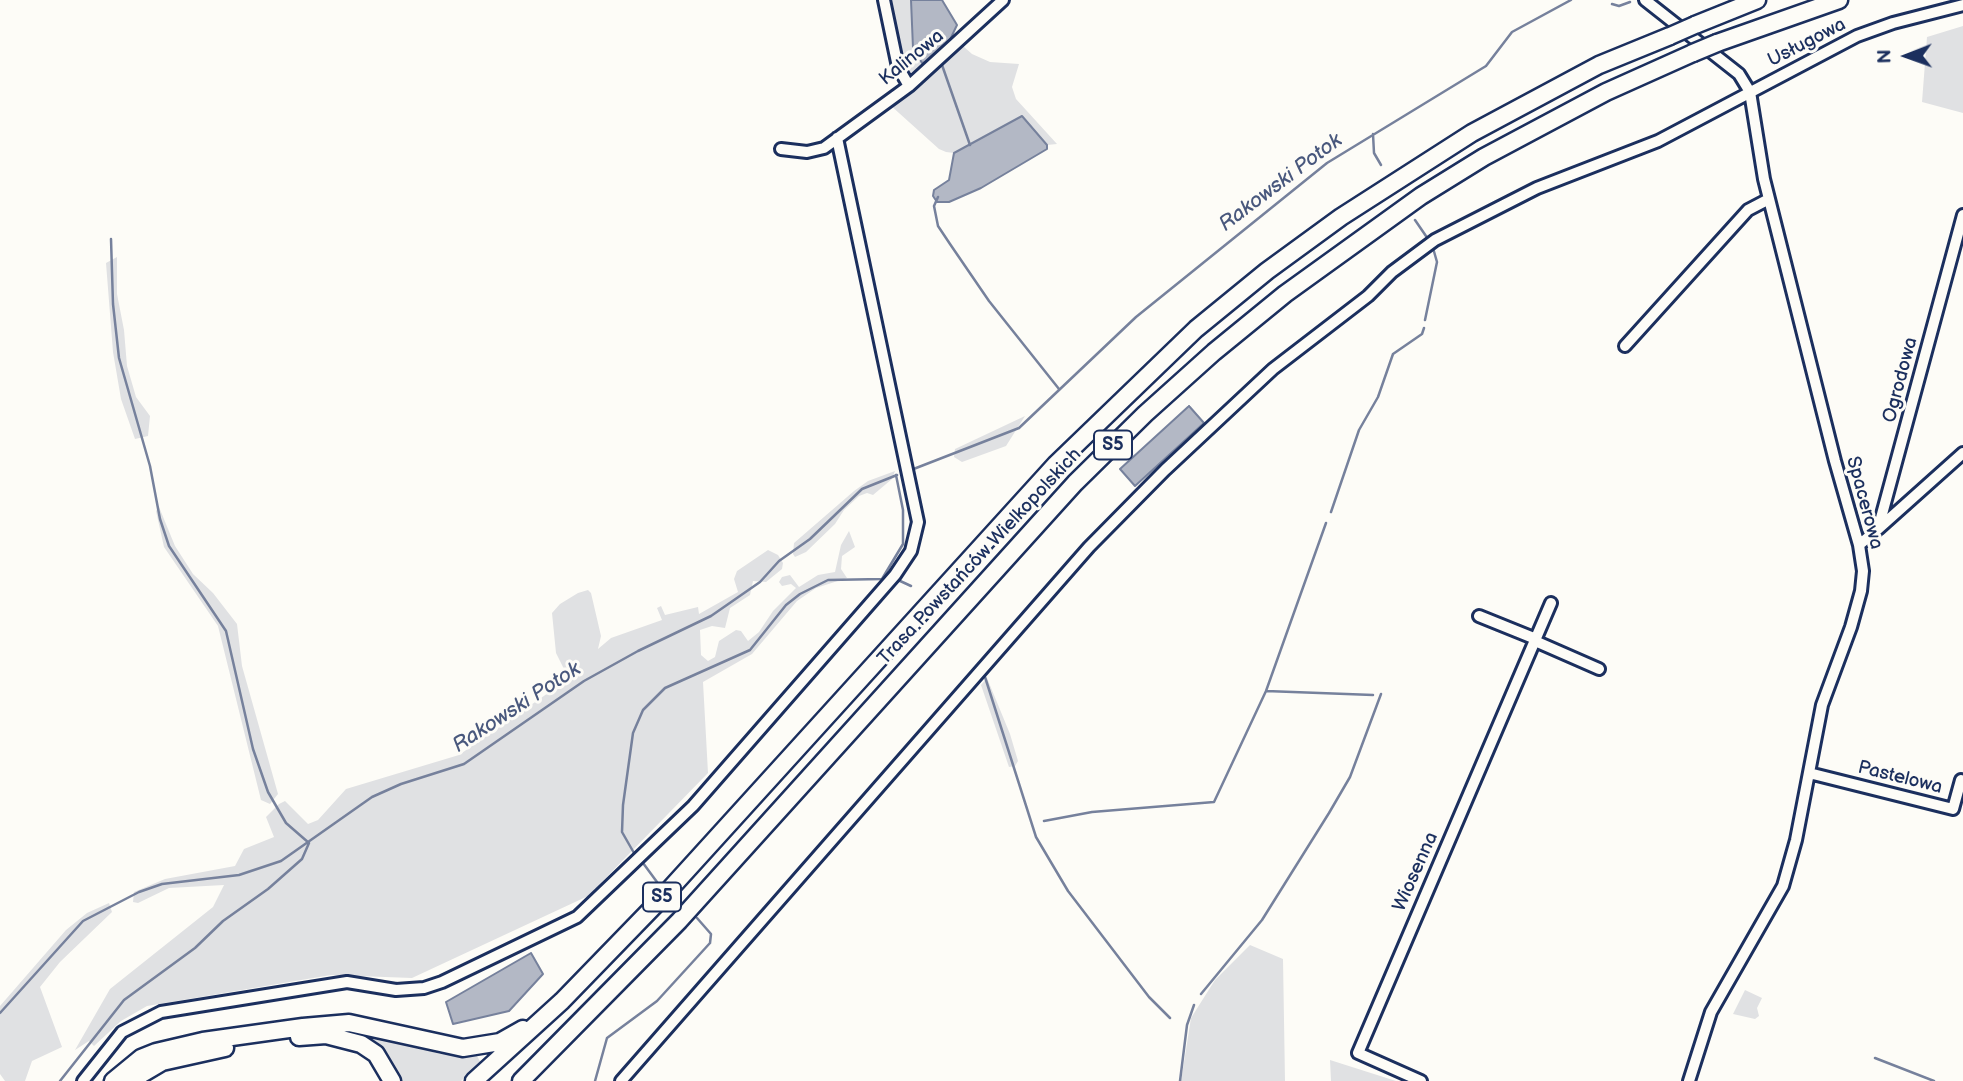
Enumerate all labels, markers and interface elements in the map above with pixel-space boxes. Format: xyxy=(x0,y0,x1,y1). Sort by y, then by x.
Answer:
street label: Usługowa xyxy=(1764,14,1850,72)
north arrow xyxy=(1872,21,1942,91)
street label: Kalinowa xyxy=(875,25,949,91)
text: N xyxy=(1874,49,1897,64)
water label: Rakowski Potok xyxy=(1214,128,1348,238)
street label: Ogrodowa xyxy=(1879,335,1923,425)
road number: S5 xyxy=(1094,430,1132,460)
street label: Trasa Powstańców Wielkopolskich xyxy=(873,444,1087,670)
street label: Spacerowa xyxy=(1841,454,1887,552)
water label: Rakowski Potok xyxy=(448,657,586,759)
street label: Pastelowa xyxy=(1856,757,1944,799)
street label: Wiosenna xyxy=(1388,829,1444,915)
road number: S5 xyxy=(643,882,681,912)

